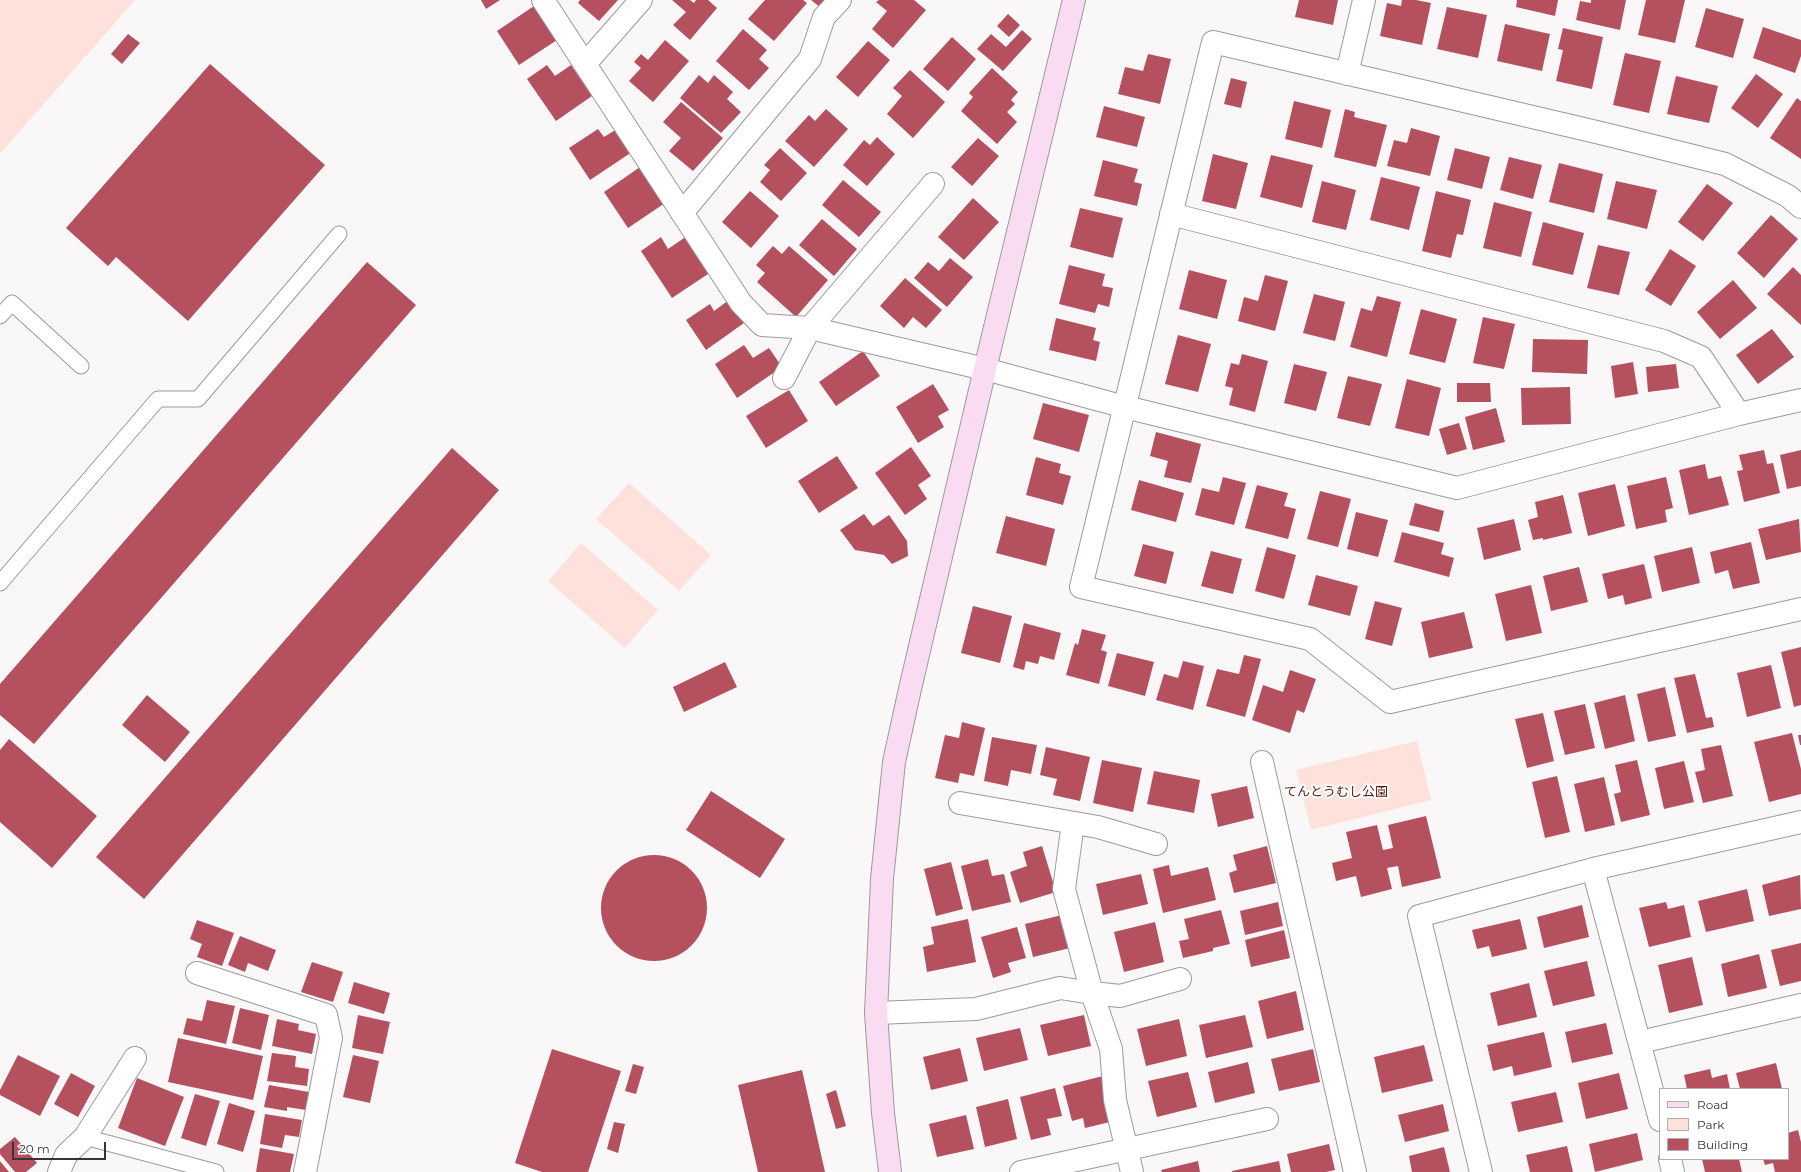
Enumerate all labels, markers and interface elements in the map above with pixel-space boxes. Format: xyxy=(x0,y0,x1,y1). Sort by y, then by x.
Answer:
park label: てんとうむし公園 xyxy=(1284,784,1388,800)
legend xyxy=(1659,1088,1789,1160)
text: Road xyxy=(1697,1097,1728,1112)
text: Park xyxy=(1697,1117,1724,1132)
scale bar xyxy=(14,1134,108,1160)
text: Building xyxy=(1697,1137,1748,1152)
text: 20 m xyxy=(19,1141,50,1156)

